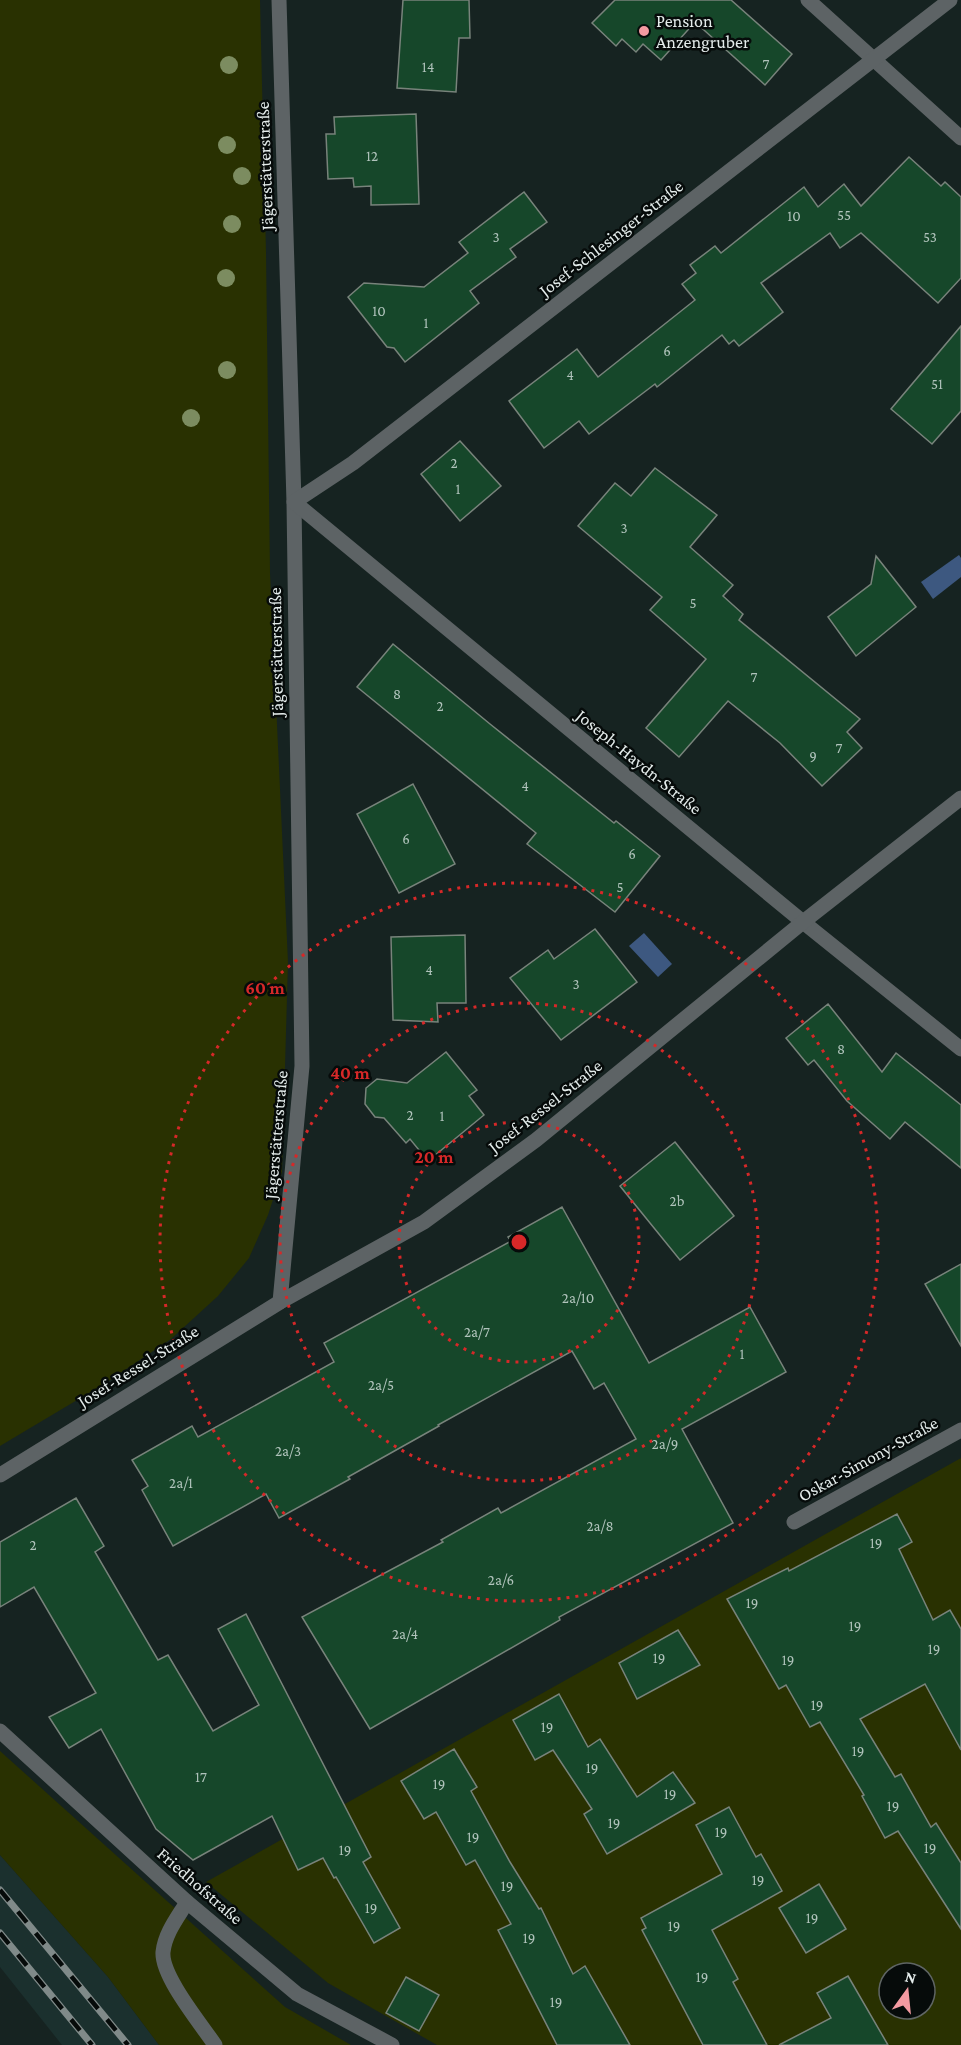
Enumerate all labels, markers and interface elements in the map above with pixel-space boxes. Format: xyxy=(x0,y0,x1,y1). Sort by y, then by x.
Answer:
place label: Pension Anzengruber xyxy=(656,11,750,52)
marker: Pension Anzengruber xyxy=(637,24,651,38)
house number: 7 xyxy=(763,56,770,72)
house number: 14 xyxy=(422,59,434,75)
street label: Jägerstätterstraße xyxy=(253,101,277,233)
house number: 12 xyxy=(366,148,378,164)
street label: Josef-Schlesinger-Straße xyxy=(534,176,687,302)
house number: 55 xyxy=(837,207,851,223)
house number: 10 xyxy=(787,208,801,224)
house number: 3 xyxy=(492,229,500,245)
house number: 53 xyxy=(923,229,937,245)
house number: 10 xyxy=(372,303,386,319)
house number: 1 xyxy=(424,315,429,331)
house number: 6 xyxy=(663,343,671,359)
house number: 4 xyxy=(566,367,574,383)
house number: 51 xyxy=(931,376,943,392)
house number: 2 xyxy=(450,455,458,471)
house number: 1 xyxy=(456,481,461,497)
house number: 3 xyxy=(620,520,628,536)
street label: Jägerstätterstraße xyxy=(265,587,287,719)
house number: 5 xyxy=(689,595,697,611)
house number: 7 xyxy=(751,669,758,685)
house number: 8 xyxy=(393,686,401,702)
house number: 2 xyxy=(436,698,444,714)
street label: Joseph-Haydn-Straße xyxy=(571,704,706,819)
house number: 7 xyxy=(836,740,843,756)
house number: 9 xyxy=(809,748,817,764)
house number: 4 xyxy=(521,778,529,794)
house number: 6 xyxy=(402,831,410,847)
house number: 6 xyxy=(628,846,636,862)
house number: 5 xyxy=(616,879,624,895)
house number: 4 xyxy=(425,962,433,978)
house number: 3 xyxy=(572,976,580,992)
text: 60 m xyxy=(245,978,285,998)
house number: 8 xyxy=(837,1041,845,1057)
street label: Josef-Ressel-Straße xyxy=(483,1055,606,1158)
text: 40 m xyxy=(330,1063,370,1083)
street label: Jägerstätterstraße xyxy=(260,1070,292,1202)
house number: 2 xyxy=(406,1107,414,1123)
house number: 1 xyxy=(440,1108,445,1124)
text: 20 m xyxy=(415,1147,454,1167)
house number: 2b xyxy=(670,1193,685,1209)
centre of rings xyxy=(509,1232,529,1252)
house number: 2a/10 xyxy=(562,1290,594,1306)
street label: Josef-Ressel-Straße xyxy=(72,1321,202,1412)
house number: 2a/7 xyxy=(464,1324,490,1340)
house number: 1 xyxy=(740,1346,745,1362)
house number: 2a/5 xyxy=(368,1377,394,1393)
street label: Oskar-Simony-Straße xyxy=(795,1412,941,1506)
house number: 2a/9 xyxy=(652,1436,678,1452)
house number: 2a/3 xyxy=(275,1443,301,1459)
house number: 2a/1 xyxy=(169,1475,193,1491)
house number: 2a/8 xyxy=(586,1518,614,1534)
house number: 19 xyxy=(870,1535,882,1551)
house number: 2 xyxy=(29,1537,37,1553)
house number: 2a/6 xyxy=(488,1572,514,1588)
house number: 19 xyxy=(746,1595,758,1611)
house number: 19 xyxy=(849,1618,861,1634)
house number: 2a/4 xyxy=(392,1626,418,1642)
house number: 19 xyxy=(928,1641,940,1657)
house number: 19 xyxy=(653,1650,665,1666)
house number: 19 xyxy=(782,1652,794,1668)
house number: 19 xyxy=(811,1697,823,1713)
house number: 19 xyxy=(541,1719,553,1735)
house number: 19 xyxy=(852,1743,864,1759)
house number: 19 xyxy=(586,1760,598,1776)
house number: 17 xyxy=(195,1769,207,1785)
house number: 19 xyxy=(433,1776,445,1792)
house number: 19 xyxy=(664,1786,676,1802)
house number: 19 xyxy=(887,1798,899,1814)
house number: 19 xyxy=(608,1815,620,1831)
house number: 19 xyxy=(715,1824,727,1840)
house number: 19 xyxy=(467,1829,479,1845)
house number: 19 xyxy=(924,1840,936,1856)
house number: 19 xyxy=(339,1842,351,1858)
street label: Friedhofstraße xyxy=(153,1844,247,1929)
house number: 19 xyxy=(752,1872,764,1888)
house number: 19 xyxy=(501,1878,513,1894)
house number: 19 xyxy=(365,1900,377,1916)
house number: 19 xyxy=(806,1910,818,1926)
house number: 19 xyxy=(668,1918,680,1934)
house number: 19 xyxy=(523,1930,535,1946)
north arrow xyxy=(877,1961,937,2021)
text: N xyxy=(903,1967,918,1987)
house number: 19 xyxy=(696,1969,708,1985)
house number: 19 xyxy=(550,1994,562,2010)

